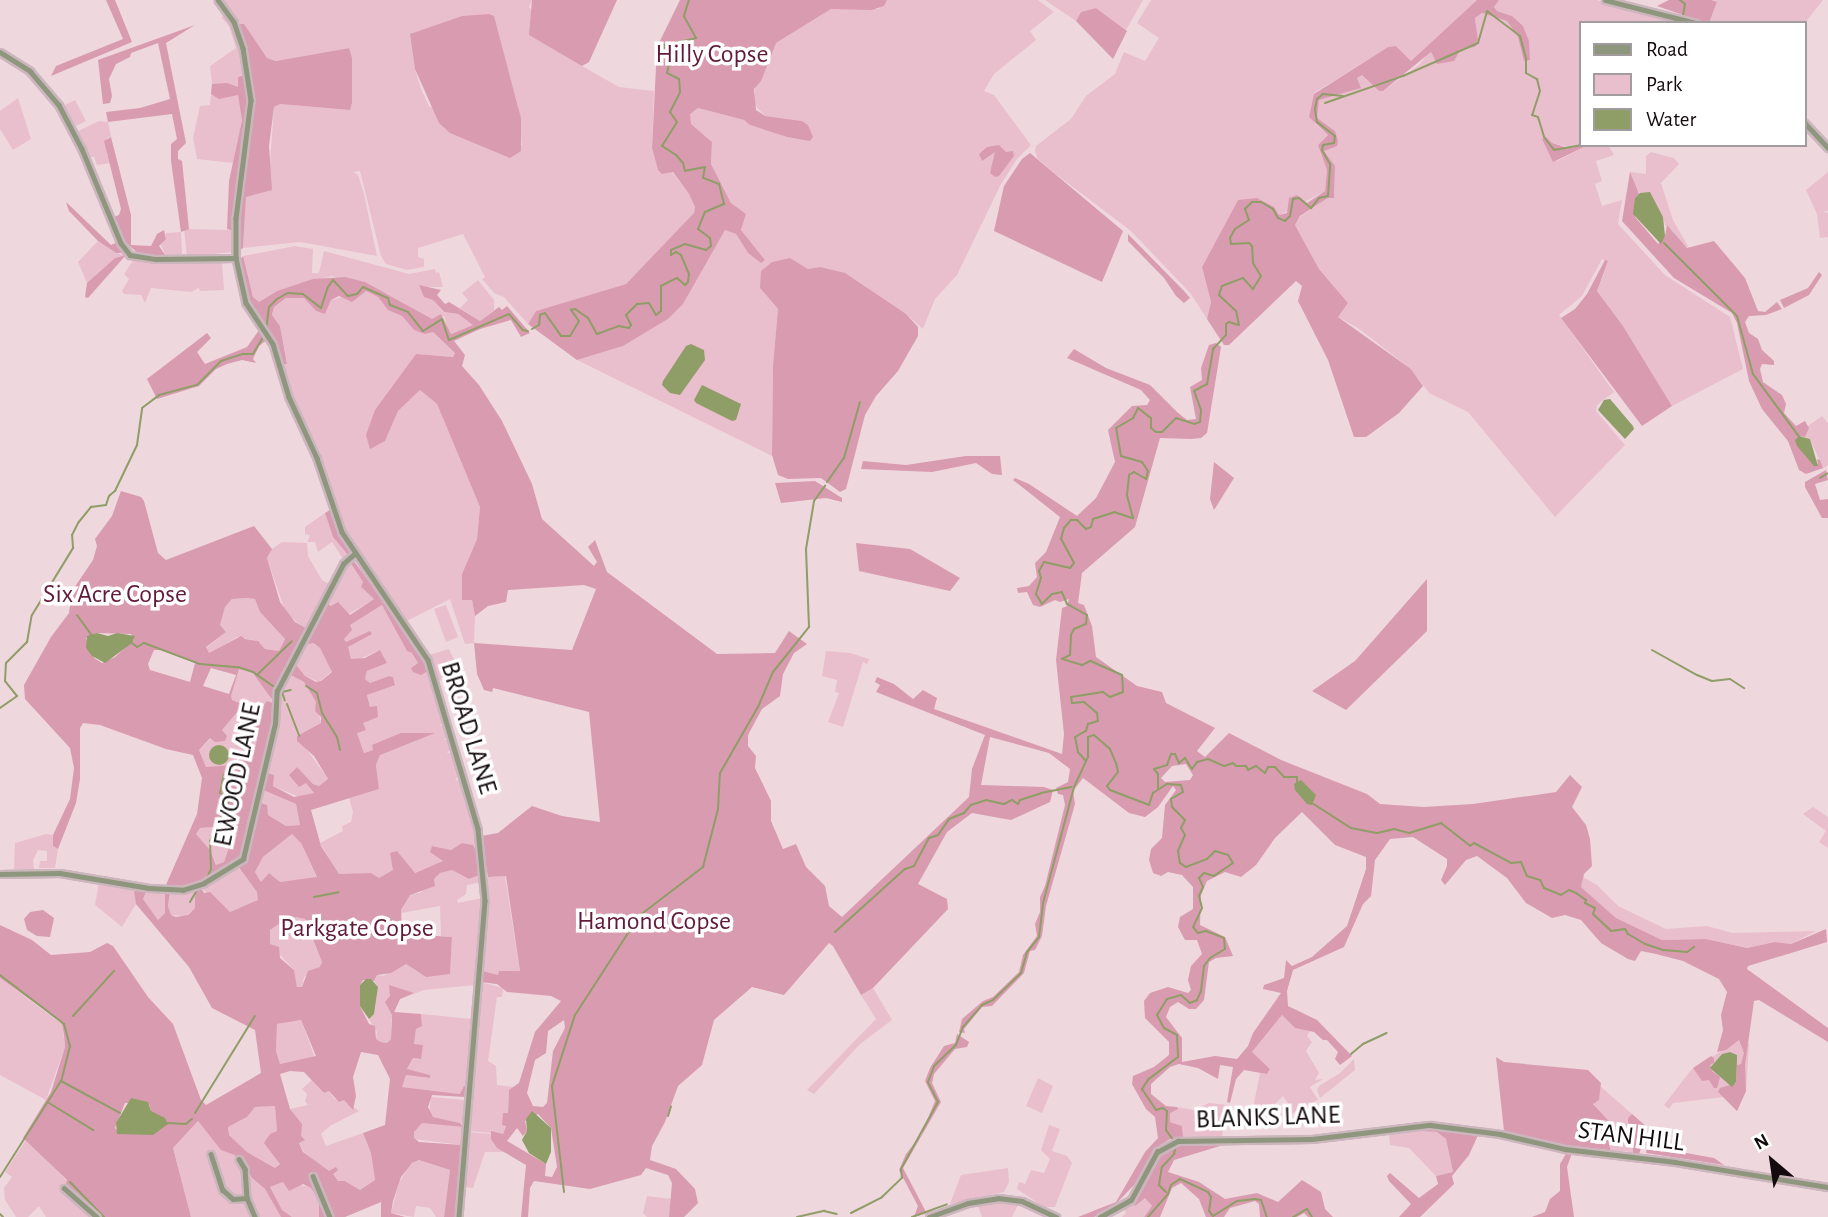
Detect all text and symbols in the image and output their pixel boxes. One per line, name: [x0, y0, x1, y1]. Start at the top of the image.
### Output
legend: [1580, 21, 1807, 147]
park label: Hilly Copse: [656, 39, 768, 71]
text: Road: [1646, 39, 1688, 60]
text: Park: [1646, 74, 1682, 95]
text: Water: [1646, 109, 1696, 130]
park label: Six Acre Copse: [43, 579, 187, 611]
street label: BROAD LANE: [433, 658, 503, 798]
street label: EWOOD LANE: [208, 701, 268, 849]
park label: Hamond Copse: [577, 906, 731, 938]
park label: Parkgate Copse: [280, 913, 434, 945]
street label: BLANKS LANE: [1195, 1100, 1341, 1136]
street label: STAN HILL: [1576, 1115, 1686, 1159]
north arrow: [1737, 1126, 1807, 1196]
text: N: [1751, 1131, 1772, 1154]

